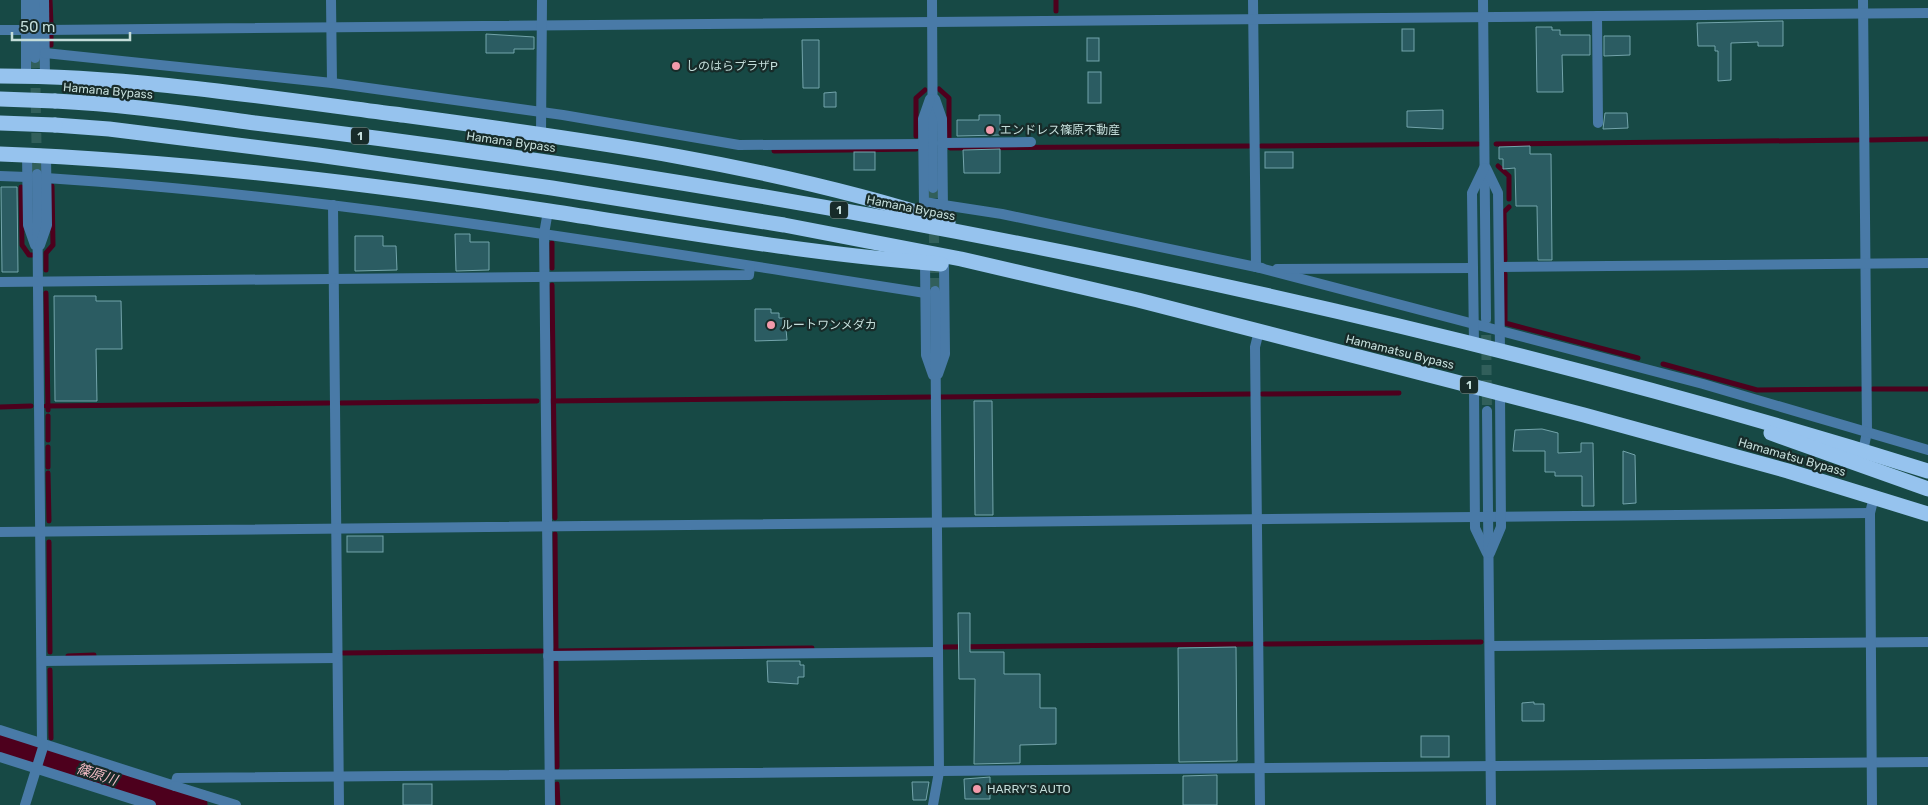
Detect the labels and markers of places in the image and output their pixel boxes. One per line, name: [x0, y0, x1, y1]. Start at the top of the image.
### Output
place label: しのはらプラザP: [686, 59, 778, 73]
marker: しのはらプラザP: [670, 60, 682, 72]
place label: エンドレス篠原不動産: [1000, 123, 1120, 137]
marker: エンドレス篠原不動産: [984, 124, 996, 136]
place label: ルートワンメダカ: [781, 318, 877, 332]
marker: ルートワンメダカ: [765, 319, 777, 331]
place label: HARRY'S AUTO: [987, 782, 1071, 796]
marker: HARRY'S AUTO: [971, 783, 983, 795]

